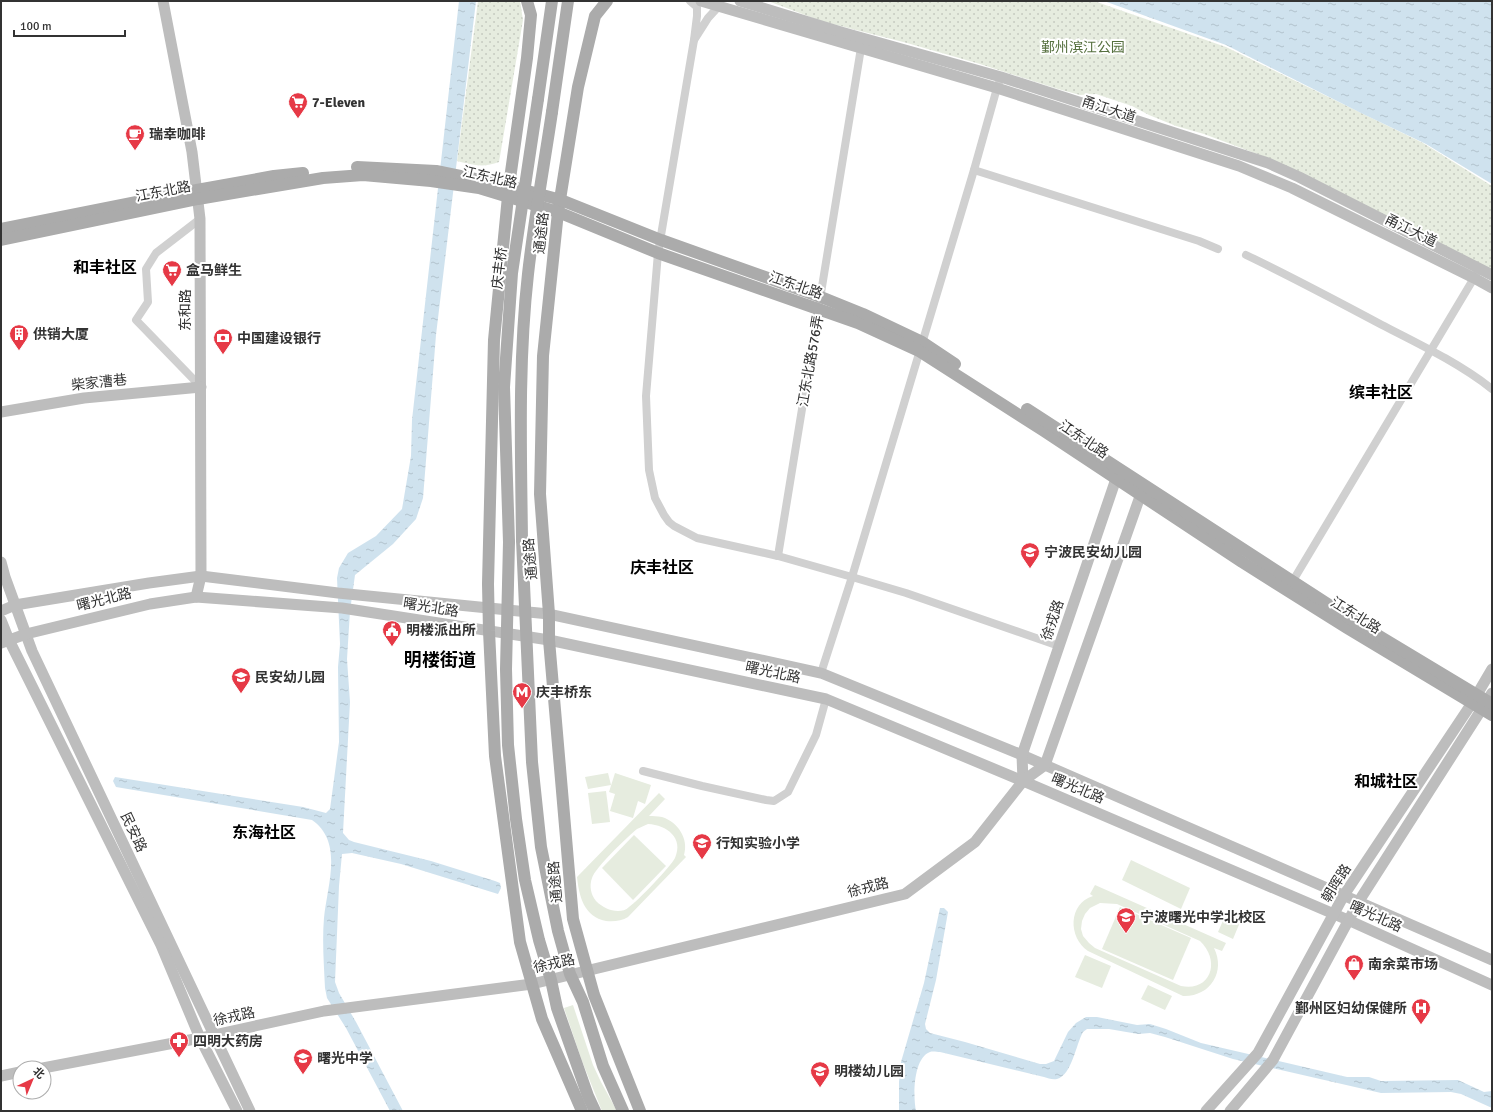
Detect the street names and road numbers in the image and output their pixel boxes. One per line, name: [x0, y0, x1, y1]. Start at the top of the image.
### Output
street label: 甬江大道: [1080, 93, 1138, 126]
street label: 江东北路: [461, 163, 519, 192]
street label: 江东北路: [134, 178, 192, 205]
street label: 通途路: [531, 211, 552, 255]
street label: 甬江大道: [1382, 211, 1440, 250]
street label: 庆丰桥: [489, 246, 510, 290]
street label: 江东北路: [767, 268, 825, 303]
street label: 东和路: [177, 289, 194, 331]
street label: 江东北路576弄: [794, 314, 827, 408]
street label: 柴家漕巷: [70, 371, 128, 394]
street label: 江东北路: [1056, 417, 1112, 462]
street label: 通途路: [520, 537, 541, 581]
street label: 曙光北路: [75, 584, 133, 615]
street label: 江东北路: [1327, 593, 1384, 637]
street label: 曙光北路: [402, 595, 460, 620]
street label: 徐戎路: [1038, 598, 1067, 643]
street label: 曙光北路: [744, 658, 802, 687]
street label: 曙光北路: [1049, 770, 1107, 807]
street label: 民安路: [117, 810, 150, 855]
street label: 通途路: [545, 860, 566, 904]
street label: 朝晖路: [1318, 861, 1355, 906]
street label: 徐戎路: [846, 874, 891, 901]
street label: 曙光北路: [1347, 897, 1405, 936]
street label: 徐戎路: [532, 951, 576, 976]
street label: 徐戎路: [212, 1004, 256, 1029]

